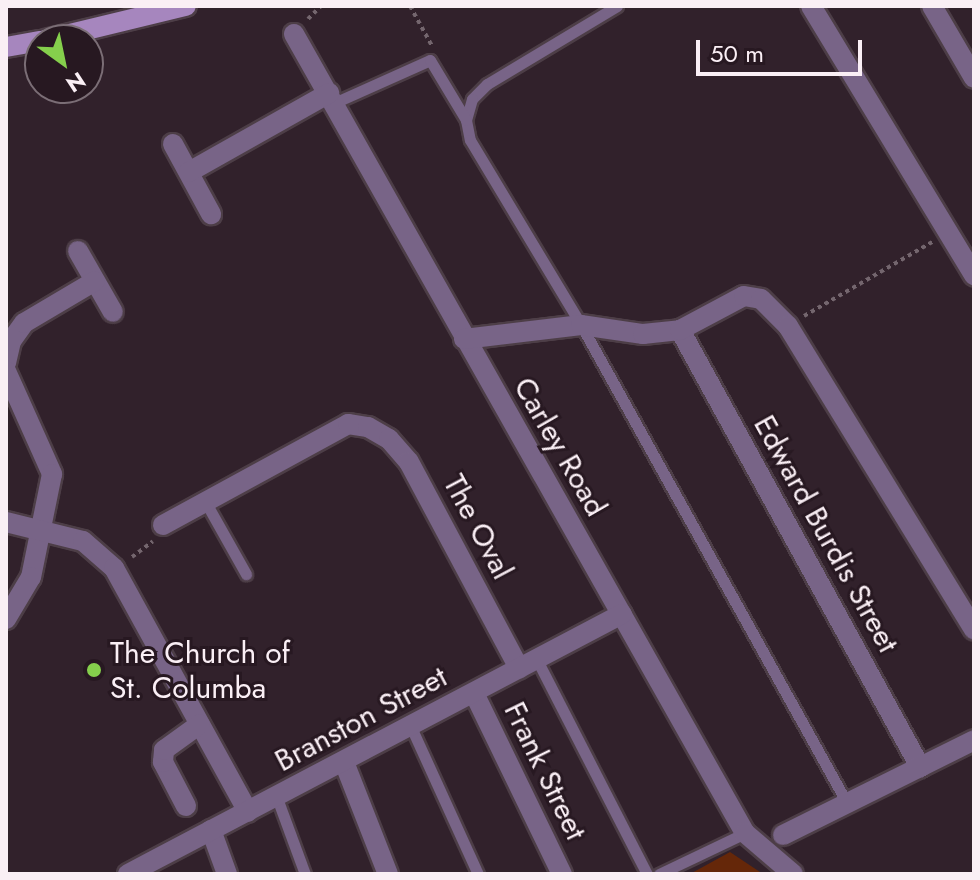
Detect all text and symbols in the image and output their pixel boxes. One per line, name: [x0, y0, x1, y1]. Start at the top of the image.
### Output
north arrow: [24, 24, 104, 104]
scale bar: [700, 24, 866, 74]
text: 50 m: [710, 36, 764, 71]
text: N: [60, 64, 92, 101]
street label: Carley Road: [506, 371, 614, 523]
street label: Edward Burdis Street: [746, 409, 906, 659]
street label: The Oval: [436, 469, 520, 585]
place label: The Church of St. Columba: [110, 635, 290, 706]
street label: Branston Street: [269, 659, 453, 779]
marker: The Church of St. Columba: [85, 661, 103, 679]
street label: Frank Street: [496, 696, 594, 846]

